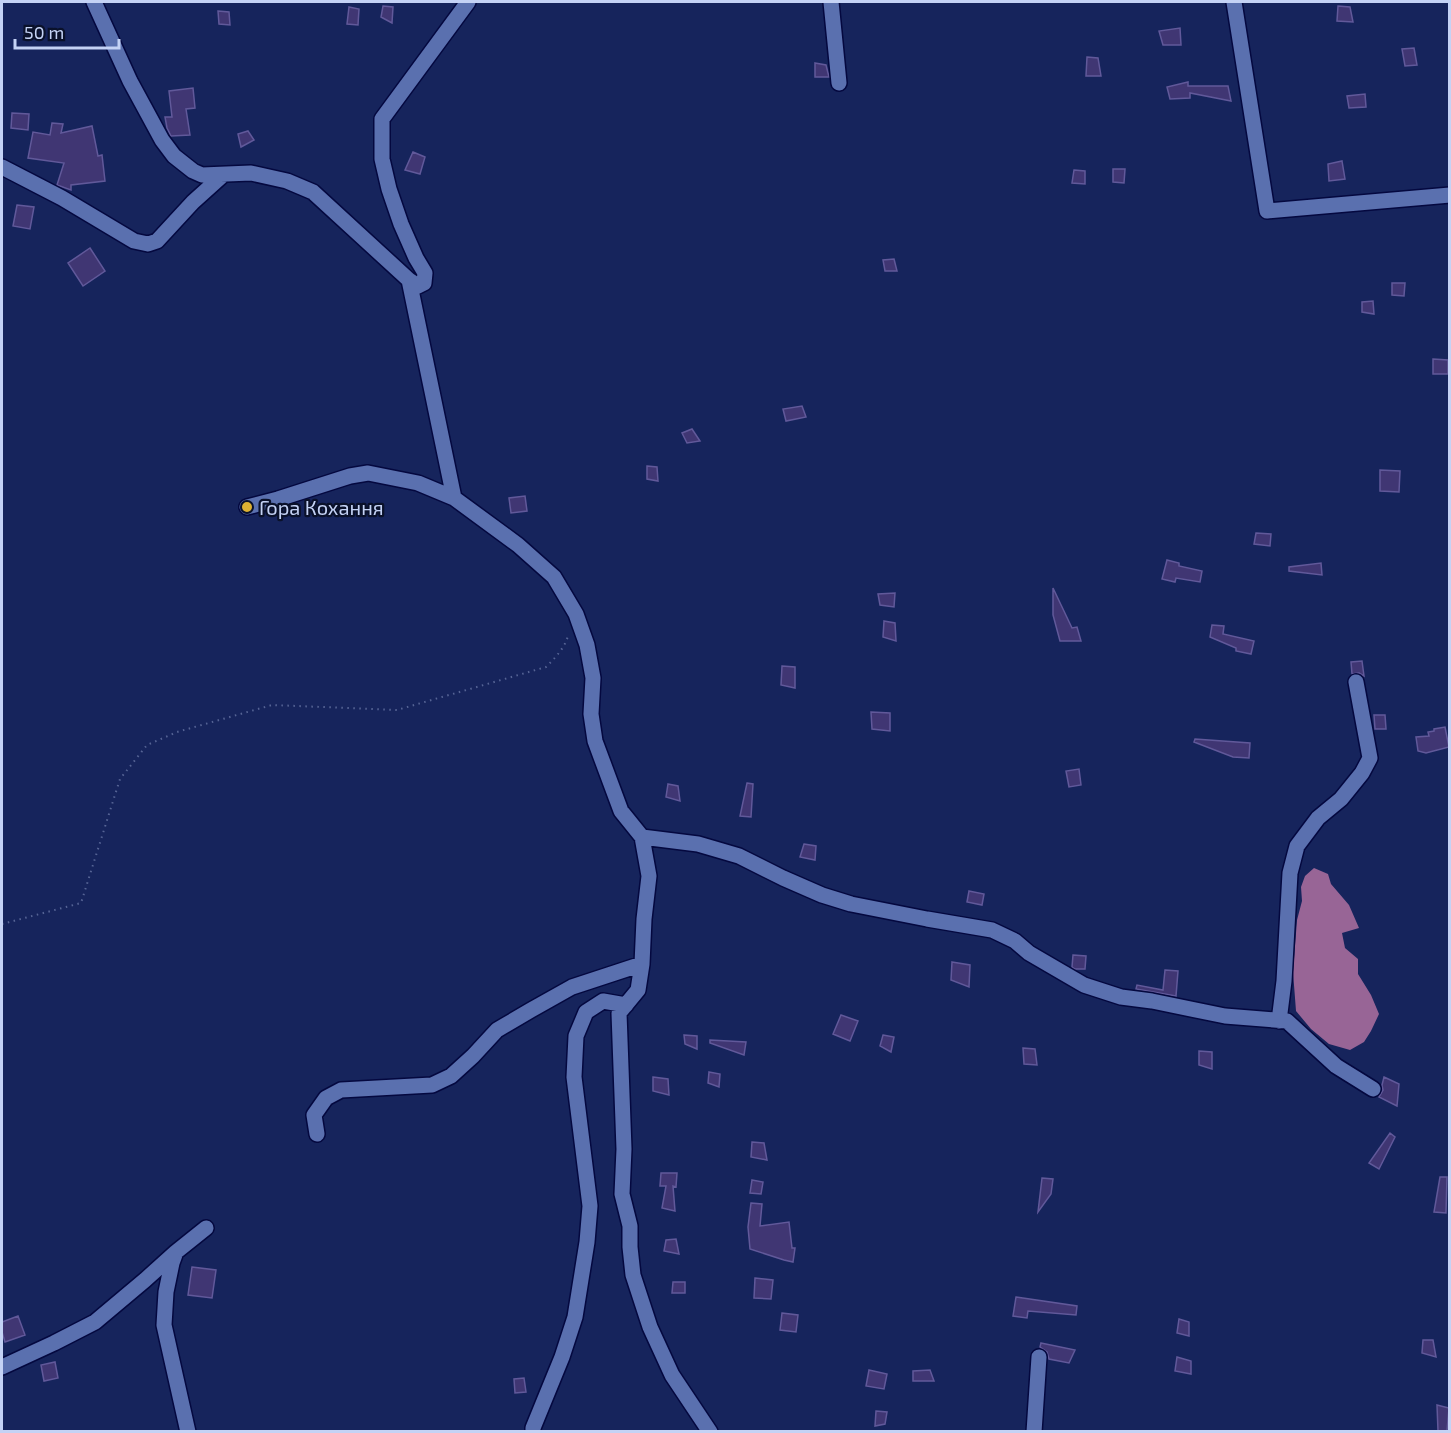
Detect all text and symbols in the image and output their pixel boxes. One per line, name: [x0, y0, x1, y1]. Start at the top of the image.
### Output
scale bar: [15, 12, 118, 50]
text: 50 m: [24, 21, 64, 43]
place label: Гора Кохання: [259, 495, 384, 519]
marker: Гора Кохання: [240, 500, 254, 514]

